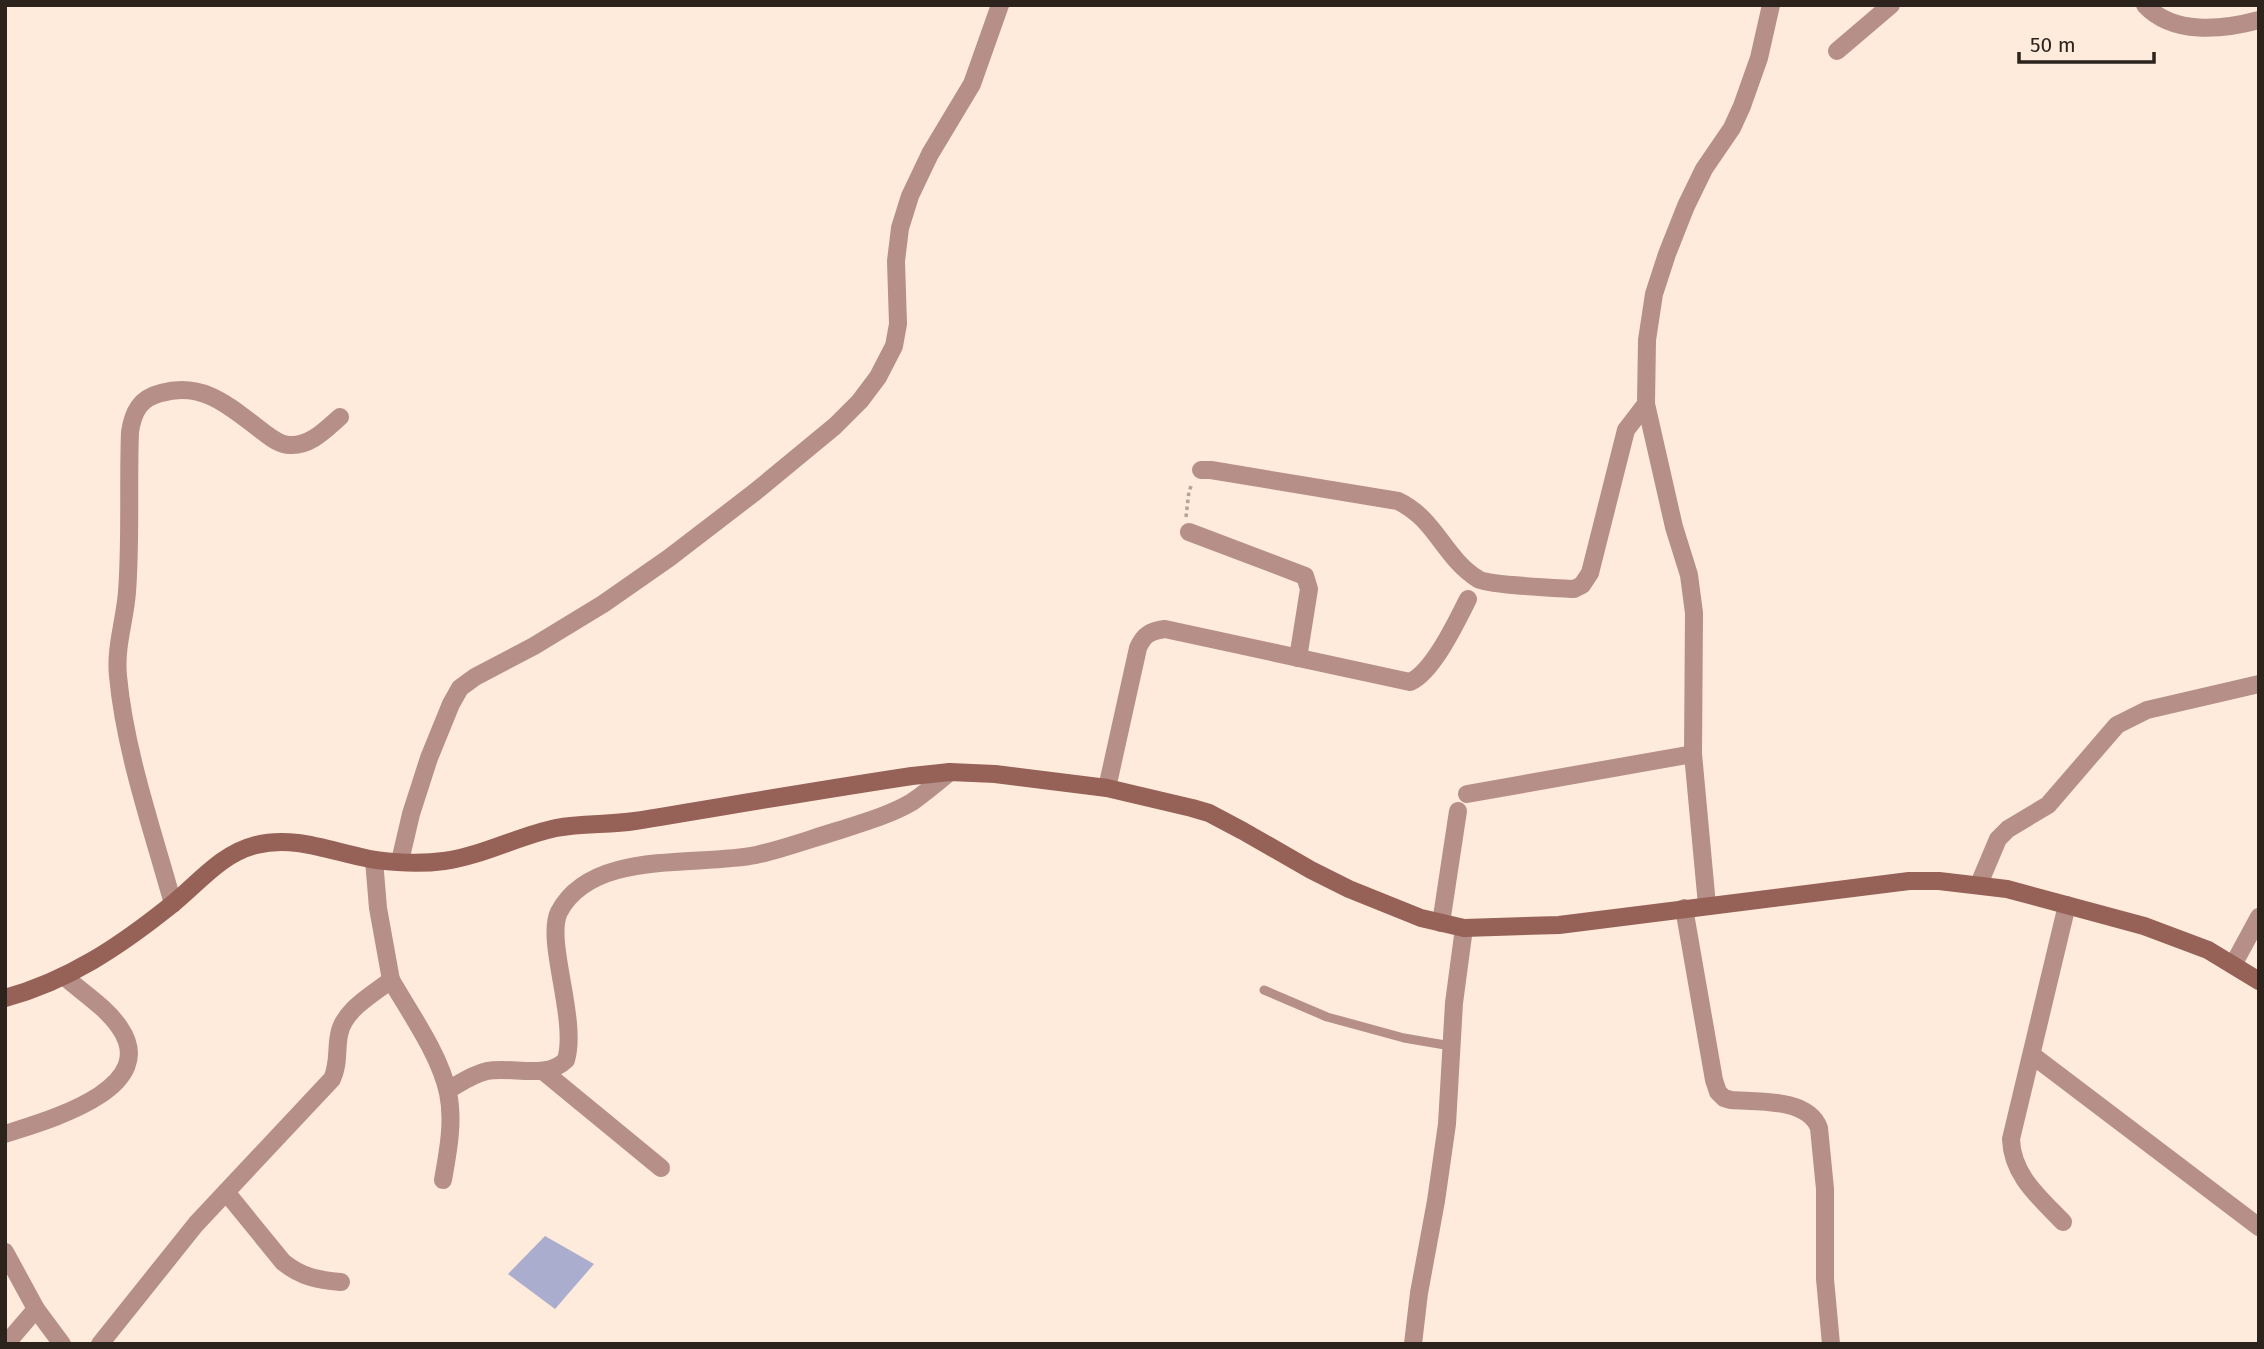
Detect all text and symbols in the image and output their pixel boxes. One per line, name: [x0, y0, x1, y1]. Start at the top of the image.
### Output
scale bar: [2019, 21, 2154, 65]
text: 50 m: [2030, 32, 2076, 58]

